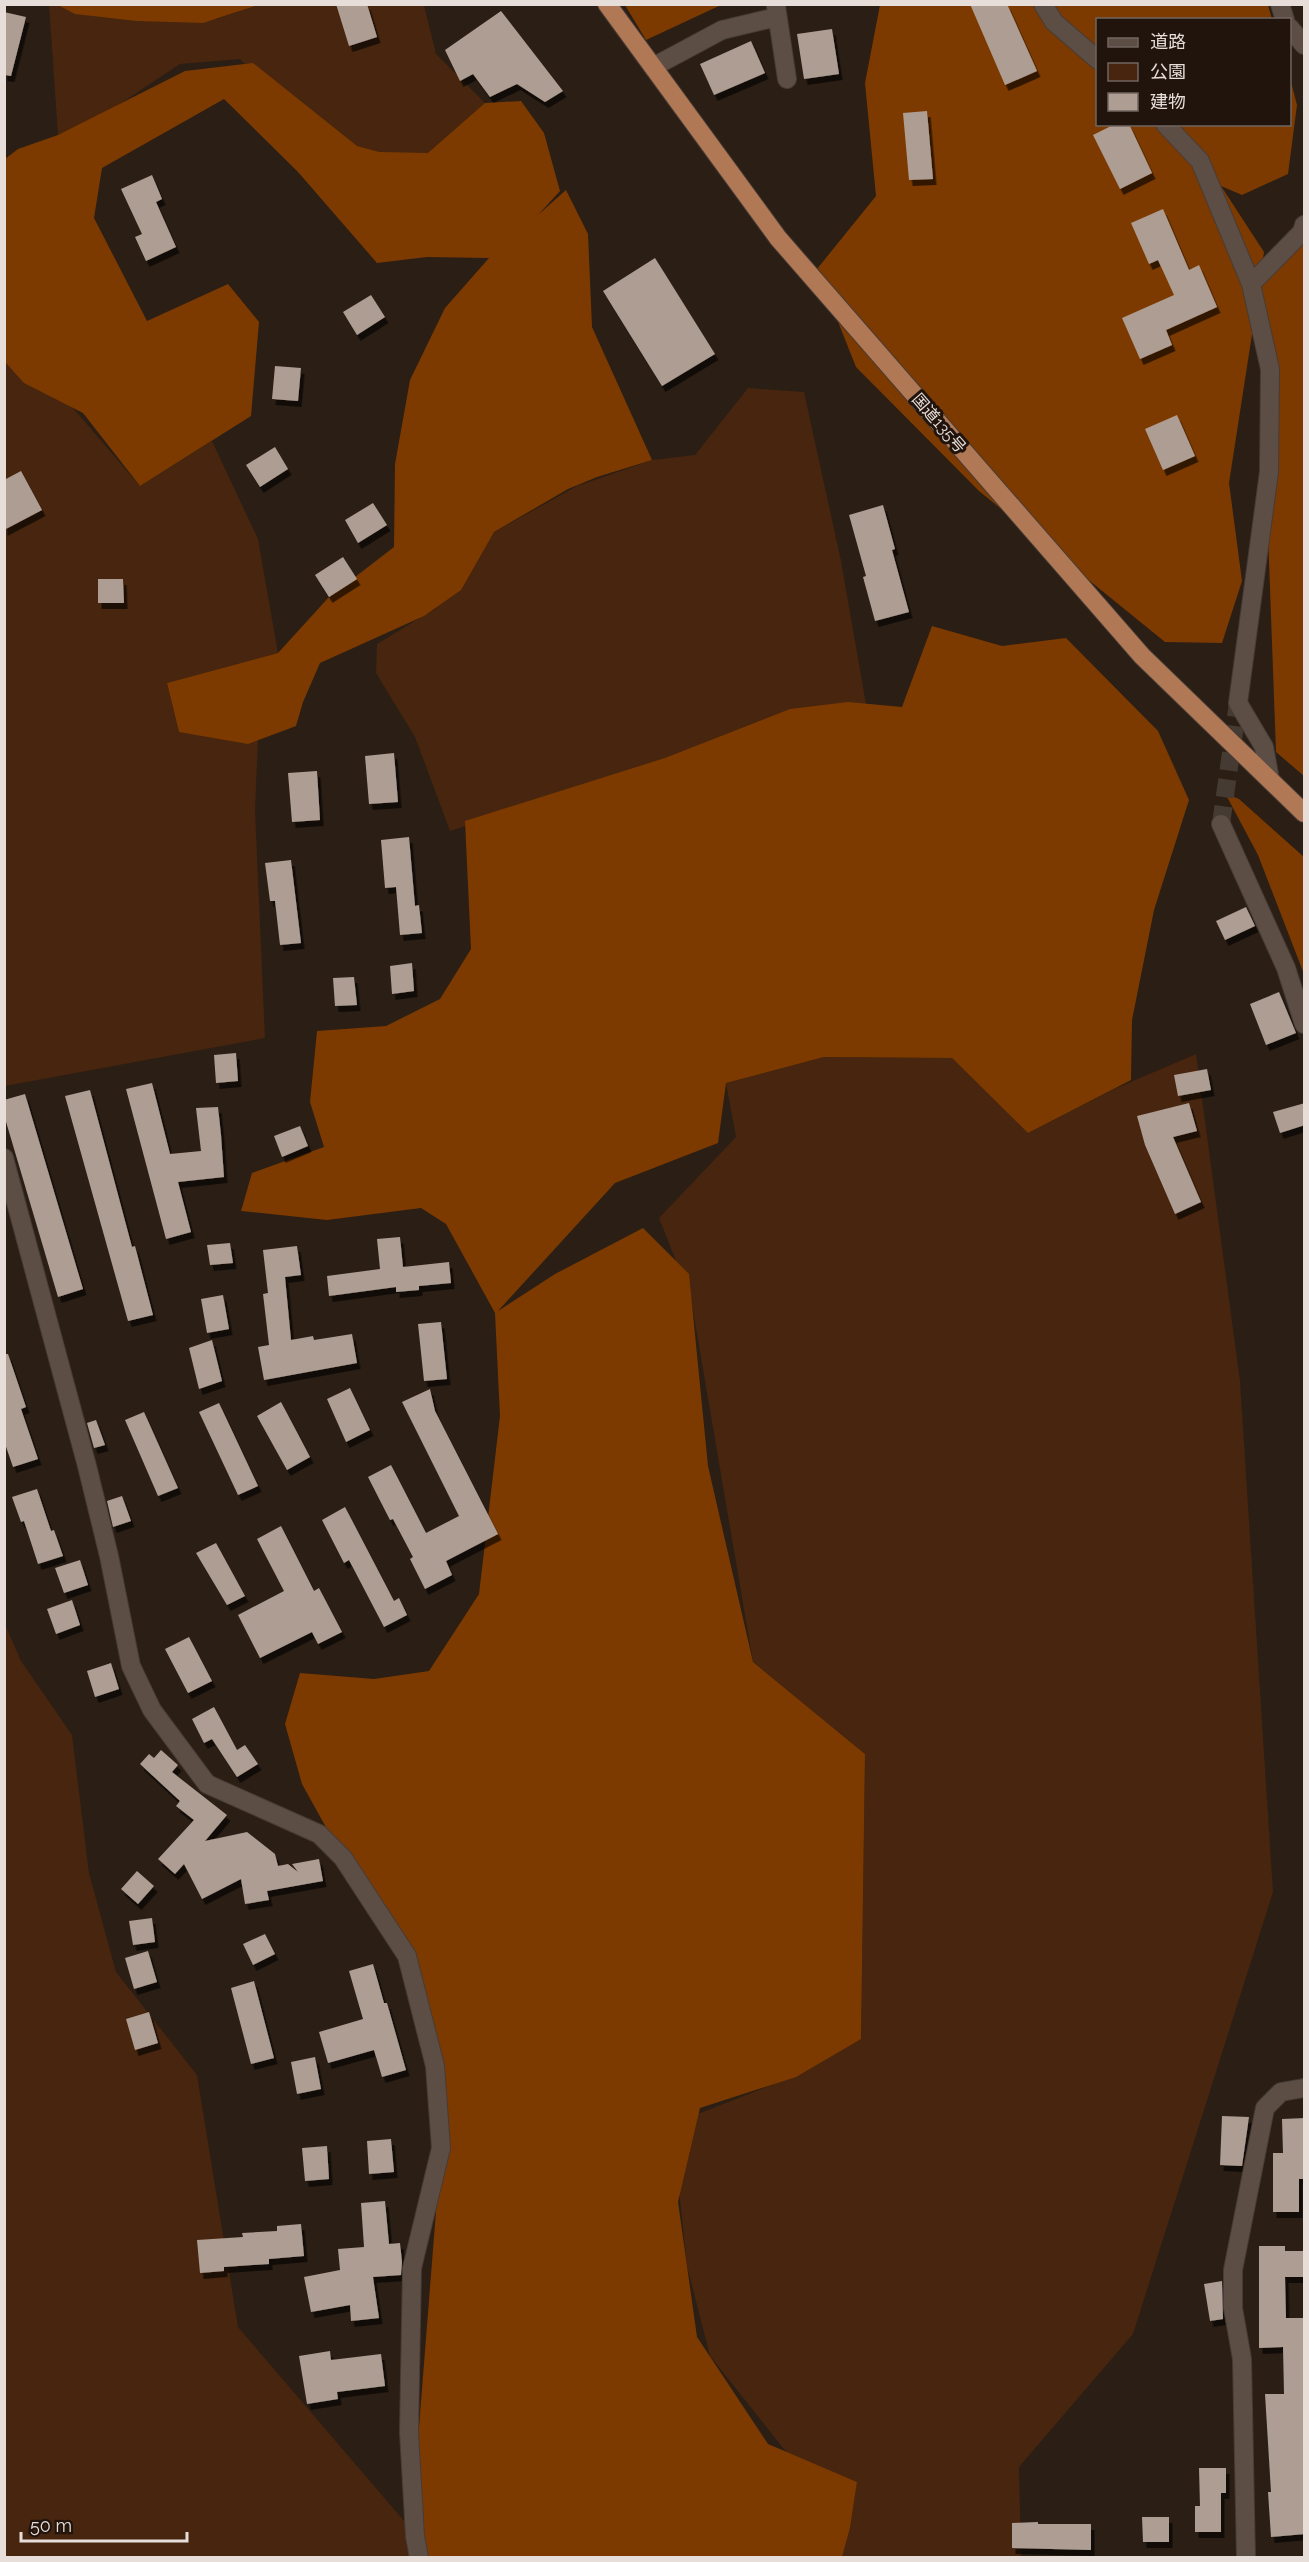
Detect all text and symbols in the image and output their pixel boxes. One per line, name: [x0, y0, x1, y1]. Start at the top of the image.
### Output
legend: [1096, 18, 1291, 126]
text: 道路: [1150, 31, 1186, 52]
text: 公園: [1150, 61, 1186, 82]
text: 建物: [1150, 91, 1186, 112]
street label: 国道135号: [908, 390, 970, 456]
scale bar: [21, 2505, 188, 2543]
text: 50 m: [30, 2515, 72, 2536]

